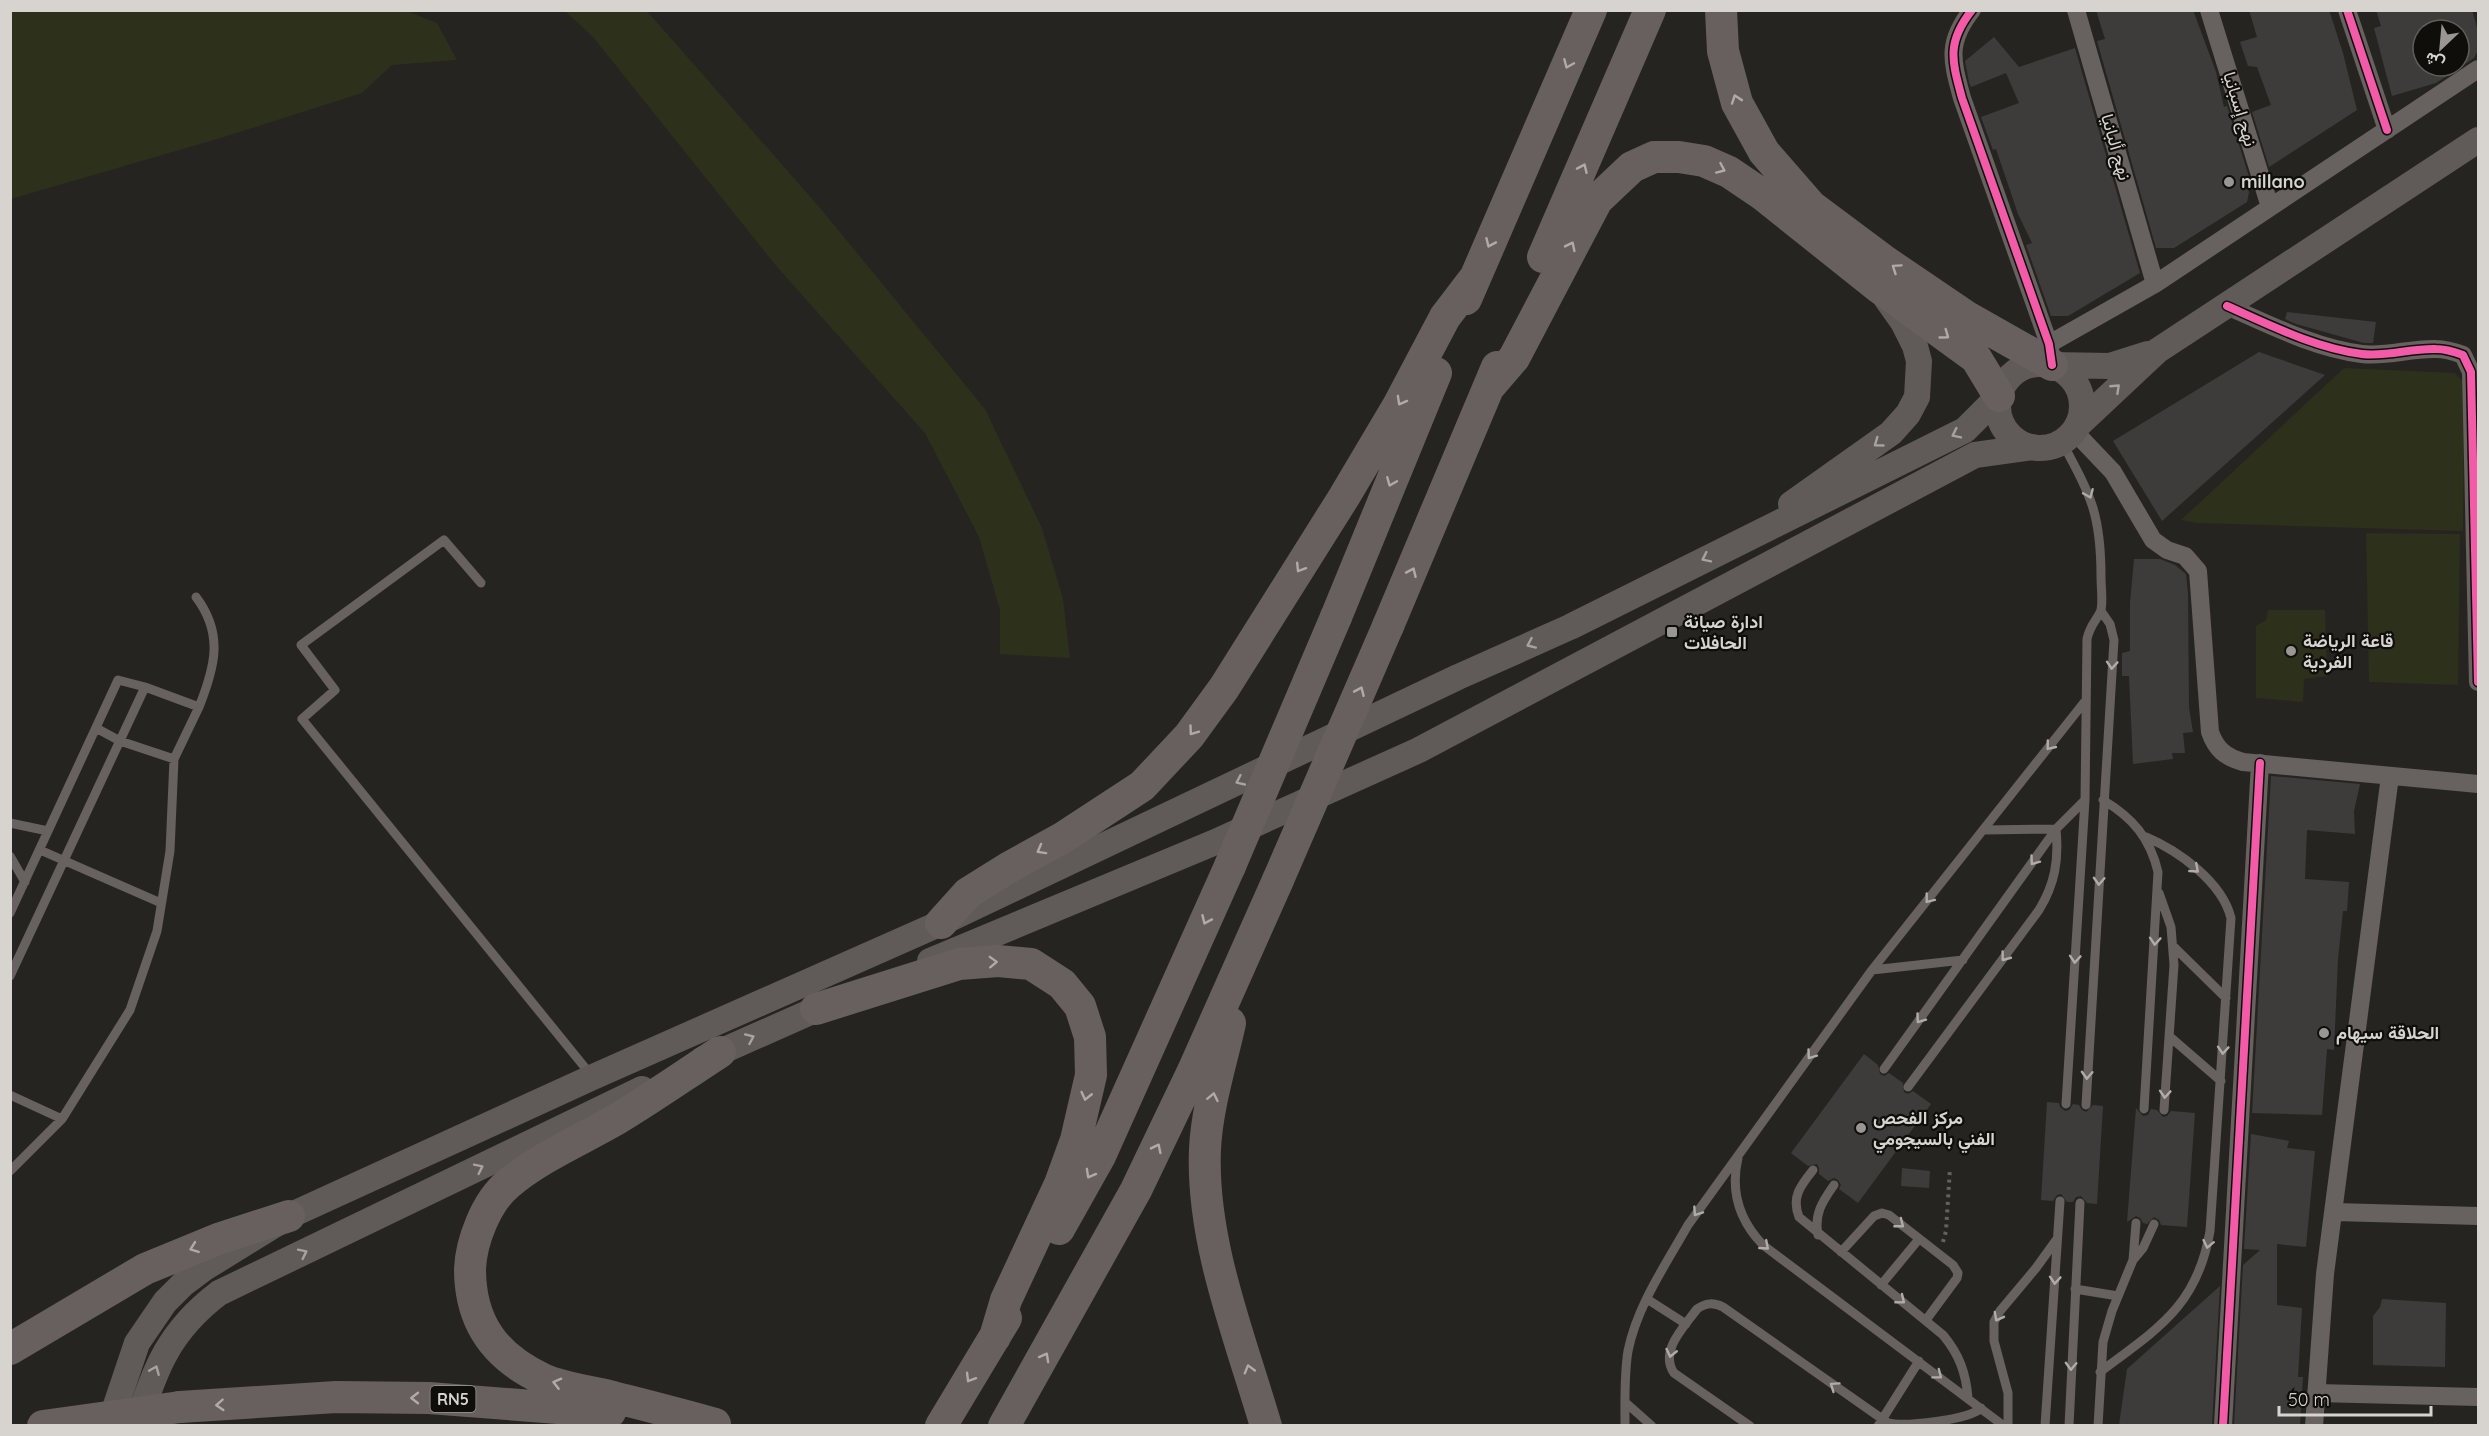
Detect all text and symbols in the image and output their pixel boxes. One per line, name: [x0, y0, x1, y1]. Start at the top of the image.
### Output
north arrow: [2411, 18, 2471, 78]
text: ش: [2421, 48, 2447, 75]
one-way arrow: [1563, 58, 1575, 69]
street label: نهج إسبانيا: [2217, 69, 2263, 149]
one-way arrow: [1731, 94, 1744, 104]
street label: نهج ألبانيا: [2095, 111, 2137, 183]
one-way arrow: [1715, 162, 1726, 174]
one-way arrow: [1576, 163, 1588, 174]
place label: millano: [2241, 170, 2305, 193]
marker: millano: [2222, 175, 2236, 189]
one-way arrow: [1485, 237, 1497, 248]
one-way arrow: [1564, 242, 1576, 253]
one-way arrow: [1891, 264, 1902, 275]
one-way arrow: [1938, 328, 1949, 339]
one-way arrow: [2109, 384, 2120, 395]
one-way arrow: [1397, 395, 1408, 405]
one-way arrow: [1951, 427, 1962, 439]
one-way arrow: [1873, 436, 1884, 447]
one-way arrow: [1386, 475, 1398, 486]
one-way arrow: [2082, 487, 2094, 498]
one-way arrow: [1701, 551, 1712, 563]
one-way arrow: [1295, 562, 1307, 572]
one-way arrow: [1405, 568, 1417, 579]
place label: ادارة صيانة الحافلات: [1684, 610, 1763, 654]
marker: ادارة صيانة الحافلات: [1665, 625, 1679, 639]
place label: قاعة الرياضة الفردية: [2303, 629, 2393, 673]
one-way arrow: [1526, 637, 1537, 649]
marker: قاعة الرياضة الفردية: [2284, 644, 2298, 658]
one-way arrow: [2106, 661, 2119, 670]
one-way arrow: [1353, 687, 1365, 698]
one-way arrow: [1189, 724, 1200, 735]
one-way arrow: [2046, 739, 2057, 750]
one-way arrow: [1236, 773, 1247, 785]
one-way arrow: [1037, 843, 1047, 854]
one-way arrow: [2030, 854, 2041, 865]
one-way arrow: [2188, 862, 2198, 873]
one-way arrow: [2092, 876, 2105, 885]
one-way arrow: [1925, 892, 1936, 903]
one-way arrow: [1202, 914, 1214, 925]
one-way arrow: [2149, 937, 2162, 946]
one-way arrow: [2001, 950, 2012, 961]
one-way arrow: [2069, 955, 2082, 964]
one-way arrow: [989, 956, 998, 968]
one-way arrow: [1916, 1013, 1927, 1024]
place label: الحلاقة سيهام: [2336, 1021, 2439, 1045]
marker: الحلاقة سيهام: [2317, 1026, 2331, 1040]
one-way arrow: [743, 1034, 754, 1046]
one-way arrow: [2217, 1045, 2230, 1054]
one-way arrow: [1808, 1048, 1819, 1059]
one-way arrow: [2081, 1071, 2094, 1080]
one-way arrow: [2159, 1089, 2172, 1098]
one-way arrow: [1080, 1090, 1093, 1100]
one-way arrow: [1206, 1092, 1219, 1102]
place label: مركز الفحص الفني بالسيجومي: [1873, 1106, 1995, 1154]
marker: مركز الفحص الفني بالسيجومي: [1854, 1121, 1868, 1135]
one-way arrow: [1149, 1144, 1161, 1155]
one-way arrow: [472, 1163, 483, 1175]
one-way arrow: [1086, 1167, 1098, 1178]
one-way arrow: [1693, 1206, 1704, 1217]
one-way arrow: [1893, 1216, 1904, 1227]
one-way arrow: [1758, 1238, 1769, 1249]
one-way arrow: [2202, 1239, 2215, 1249]
one-way arrow: [189, 1241, 200, 1253]
one-way arrow: [297, 1248, 308, 1260]
one-way arrow: [2049, 1276, 2062, 1285]
one-way arrow: [1894, 1293, 1905, 1304]
one-way arrow: [1994, 1311, 2005, 1321]
one-way arrow: [1666, 1347, 1679, 1357]
one-way arrow: [1038, 1353, 1049, 1363]
one-way arrow: [2065, 1361, 2077, 1370]
one-way arrow: [1244, 1364, 1256, 1375]
one-way arrow: [148, 1366, 160, 1377]
one-way arrow: [1931, 1368, 1942, 1379]
one-way arrow: [966, 1372, 978, 1382]
one-way arrow: [552, 1377, 562, 1390]
scale bar: [2279, 1379, 2430, 1417]
one-way arrow: [1830, 1382, 1841, 1393]
road number: RN5: [430, 1386, 476, 1412]
text: 50 m: [2288, 1388, 2330, 1411]
one-way arrow: [411, 1392, 420, 1404]
one-way arrow: [216, 1398, 225, 1411]

